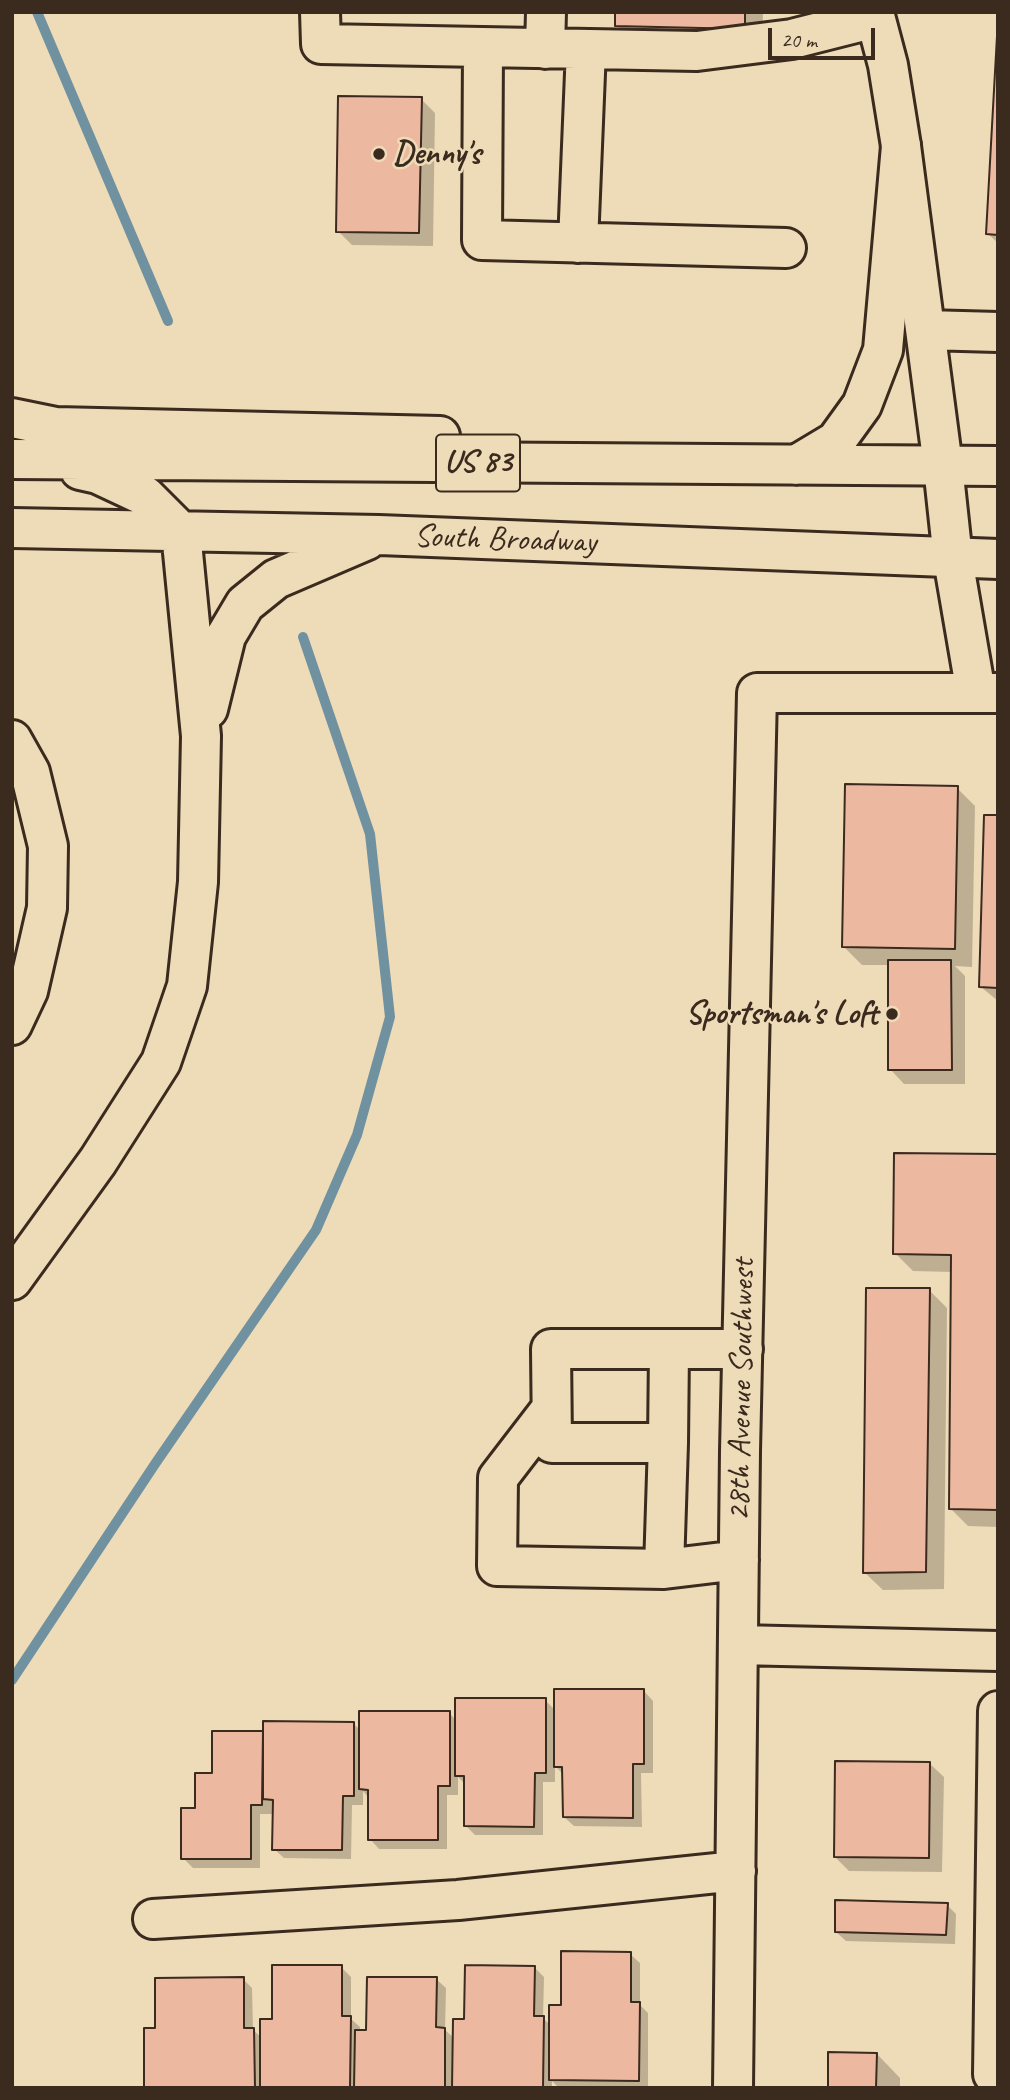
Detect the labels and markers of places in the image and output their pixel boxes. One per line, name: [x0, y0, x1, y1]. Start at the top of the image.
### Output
place label: Denny's: [393, 134, 481, 174]
marker: Denny's: [371, 146, 387, 162]
place label: Sportsman's Loft: [685, 994, 878, 1034]
marker: Sportsman's Loft: [884, 1006, 900, 1022]

